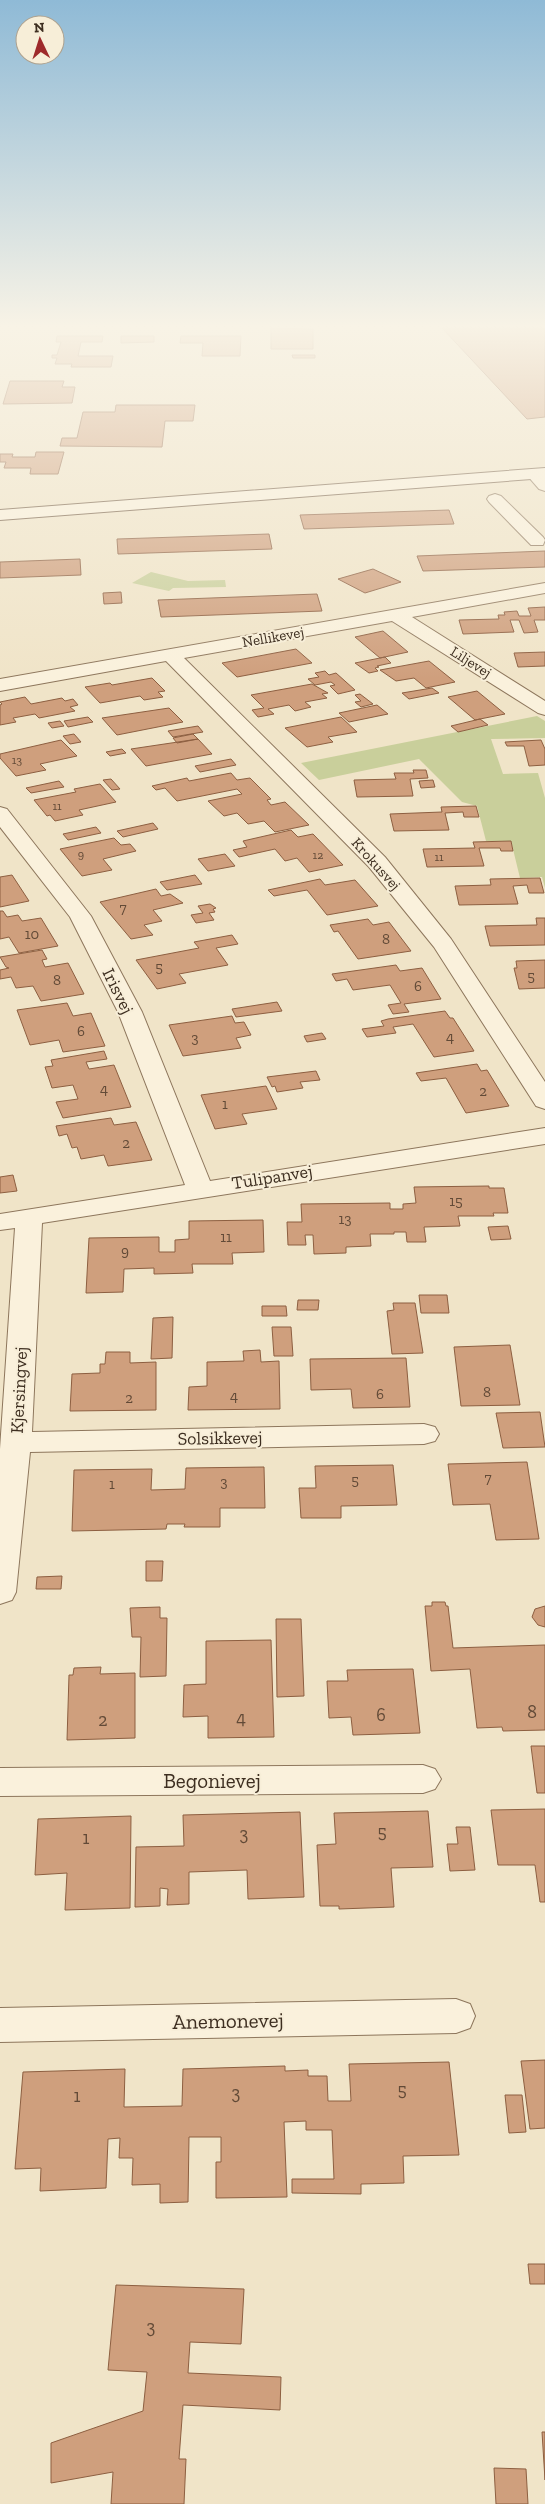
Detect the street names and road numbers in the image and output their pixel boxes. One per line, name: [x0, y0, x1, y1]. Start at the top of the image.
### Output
street label: Nellikevej: [241, 623, 305, 651]
street label: Liljevej: [447, 642, 495, 682]
street label: Krokusvej: [348, 834, 404, 894]
street label: Irisvej: [98, 965, 138, 1017]
street label: Tulipanvej: [230, 1160, 314, 1194]
street label: Kjersingvej: [6, 1346, 32, 1434]
street label: Solsikkevej: [177, 1426, 263, 1450]
street label: Begonievej: [163, 1768, 261, 1794]
street label: Anemonevej: [172, 2007, 284, 2035]

